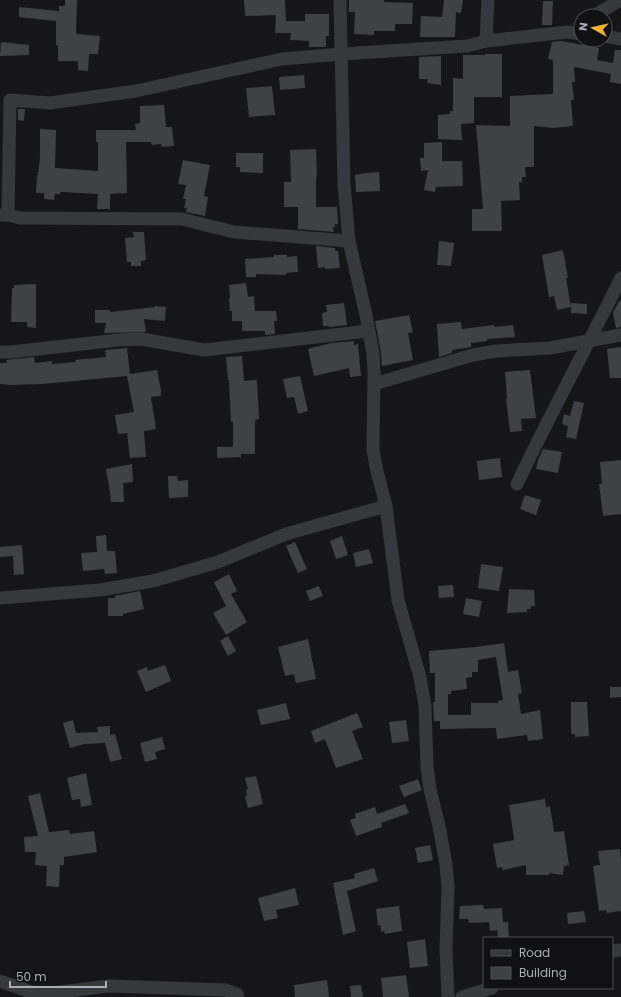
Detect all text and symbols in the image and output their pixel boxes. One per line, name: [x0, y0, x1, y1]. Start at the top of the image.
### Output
north arrow: [573, 8, 613, 48]
text: N: [575, 21, 592, 32]
legend: [483, 937, 613, 989]
text: Road: [519, 944, 550, 961]
scale bar: [10, 963, 106, 989]
text: Building: [519, 964, 567, 981]
text: 50 m: [16, 968, 47, 985]

